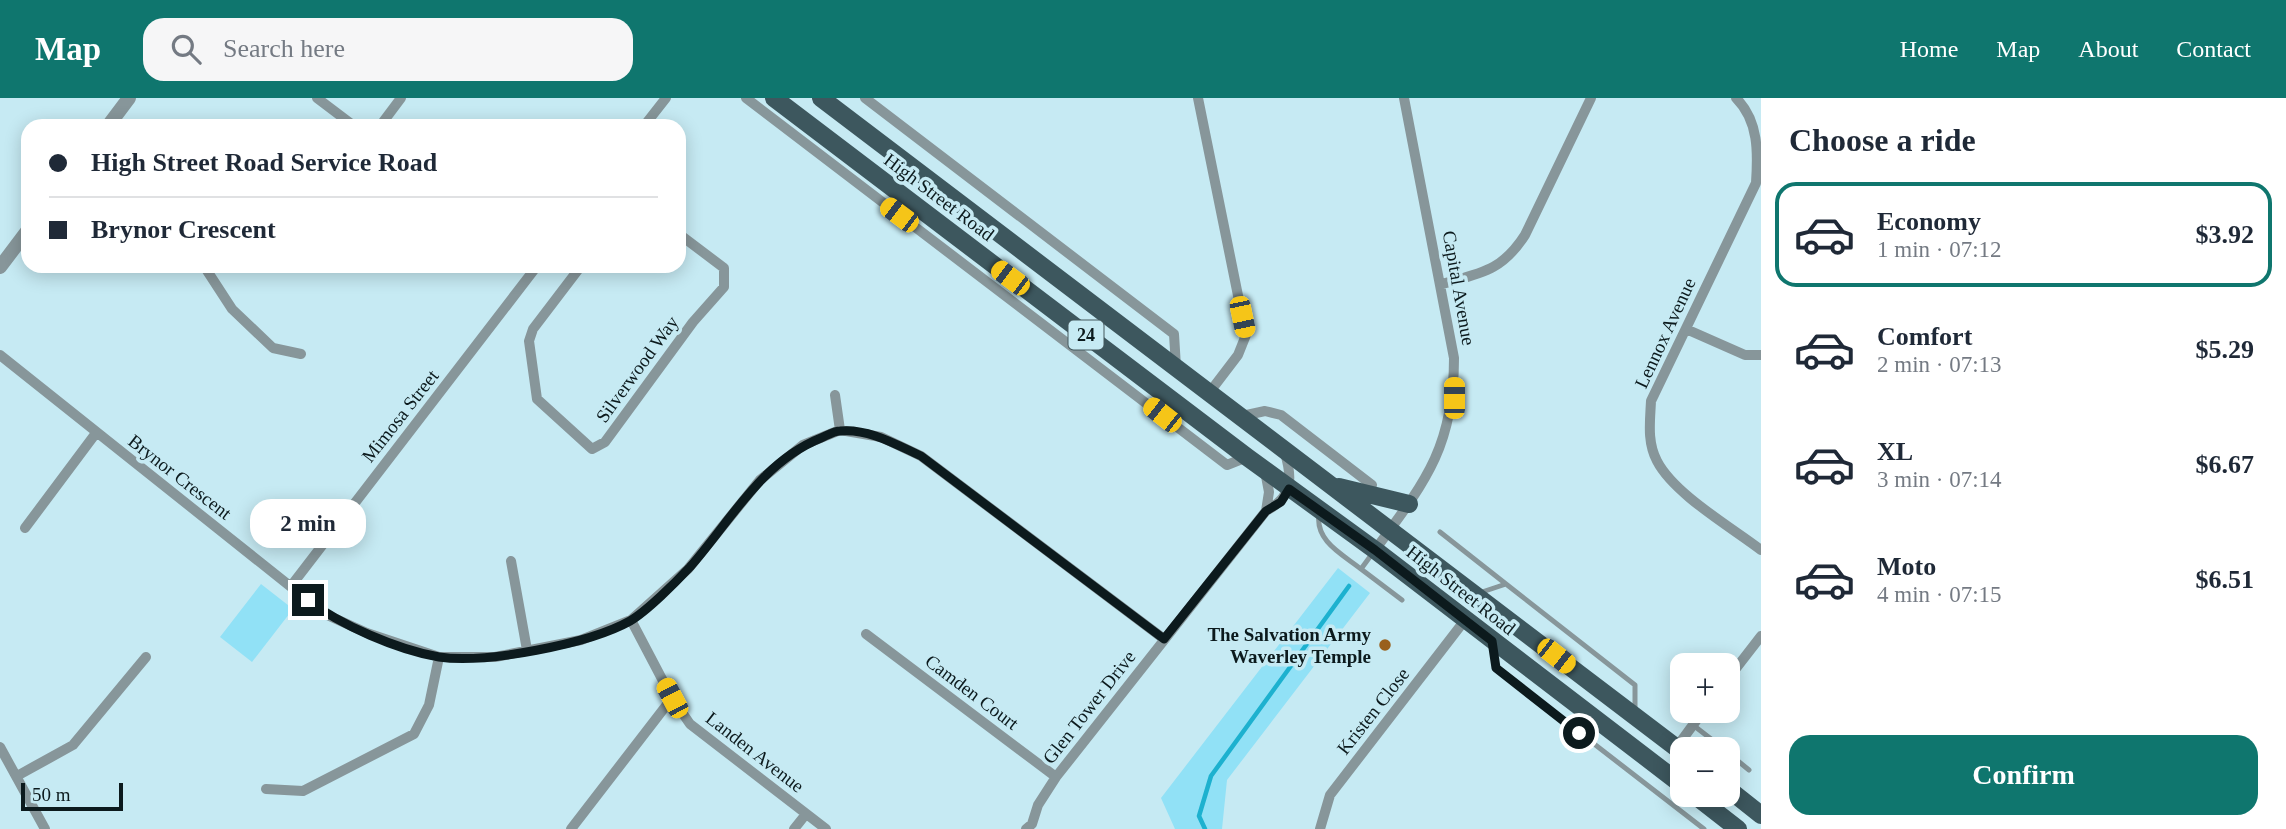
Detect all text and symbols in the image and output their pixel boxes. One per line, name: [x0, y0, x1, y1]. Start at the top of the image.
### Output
search box: [143, 18, 633, 81]
icon: search: [167, 30, 205, 68]
text: Map: [35, 31, 101, 67]
text: Search here: [223, 34, 345, 63]
text: Home: [1900, 36, 1958, 62]
text: Map: [1996, 36, 2040, 62]
text: About: [2078, 36, 2138, 62]
text: Contact: [2176, 36, 2251, 62]
text: Choose a ride: [1789, 122, 1976, 158]
text: High Street Road Service Road: [91, 148, 437, 177]
street label: High Street Road: [880, 149, 998, 245]
car: [876, 194, 923, 236]
icon: car: [1793, 203, 1856, 266]
text: Economy: [1877, 207, 1981, 236]
text: Brynor Crescent: [91, 215, 276, 244]
text: $3.92: [2196, 220, 2254, 249]
street label: Capital Avenue: [1439, 229, 1479, 347]
text: 1 min · 07:12: [1877, 237, 2002, 262]
car: [987, 257, 1034, 299]
street label: Lennox Avenue: [1630, 274, 1700, 392]
car: [1228, 294, 1257, 340]
street label: Silverwood Way: [591, 311, 683, 426]
icon: car: [1793, 318, 1856, 381]
road number: 24: [1068, 320, 1104, 349]
text: Comfort: [1877, 322, 1972, 351]
text: $5.29: [2196, 335, 2254, 364]
text: 2 min · 07:13: [1877, 352, 2002, 377]
street label: Mimosa Street: [357, 365, 443, 466]
car: [1444, 377, 1465, 419]
car: [1139, 394, 1186, 436]
street label: Brynor Crescent: [124, 430, 236, 524]
icon: car: [1793, 433, 1856, 496]
text: XL: [1877, 437, 1913, 466]
text: $6.67: [2196, 450, 2254, 479]
text: 3 min · 07:14: [1877, 467, 2002, 492]
callout: 2 min: [250, 498, 366, 547]
text: 2 min: [280, 511, 336, 536]
street label: High Street Road: [1403, 541, 1520, 639]
icon: car: [1793, 548, 1856, 611]
text: Moto: [1877, 552, 1936, 581]
text: $6.51: [2196, 565, 2254, 594]
text: 4 min · 07:15: [1877, 582, 2002, 607]
route end: [292, 584, 324, 616]
place label: The Salvation Army Waverley Temple: [1207, 624, 1371, 667]
car: [1533, 635, 1580, 677]
marker: The Salvation Army Waverley Temple: [1377, 637, 1393, 653]
street label: Glen Tower Drive: [1038, 646, 1140, 768]
street label: Camden Court: [921, 650, 1023, 734]
map controls: [1670, 653, 1740, 807]
button: +: [1670, 653, 1740, 723]
street label: Kristen Close: [1333, 664, 1413, 758]
car: [653, 675, 692, 721]
street label: Landen Avenue: [702, 707, 808, 797]
route start: [1563, 717, 1595, 749]
button: Confirm: [1789, 735, 2258, 815]
button: −: [1670, 737, 1740, 807]
scale bar: [21, 780, 122, 812]
text: 50 m: [32, 784, 71, 805]

